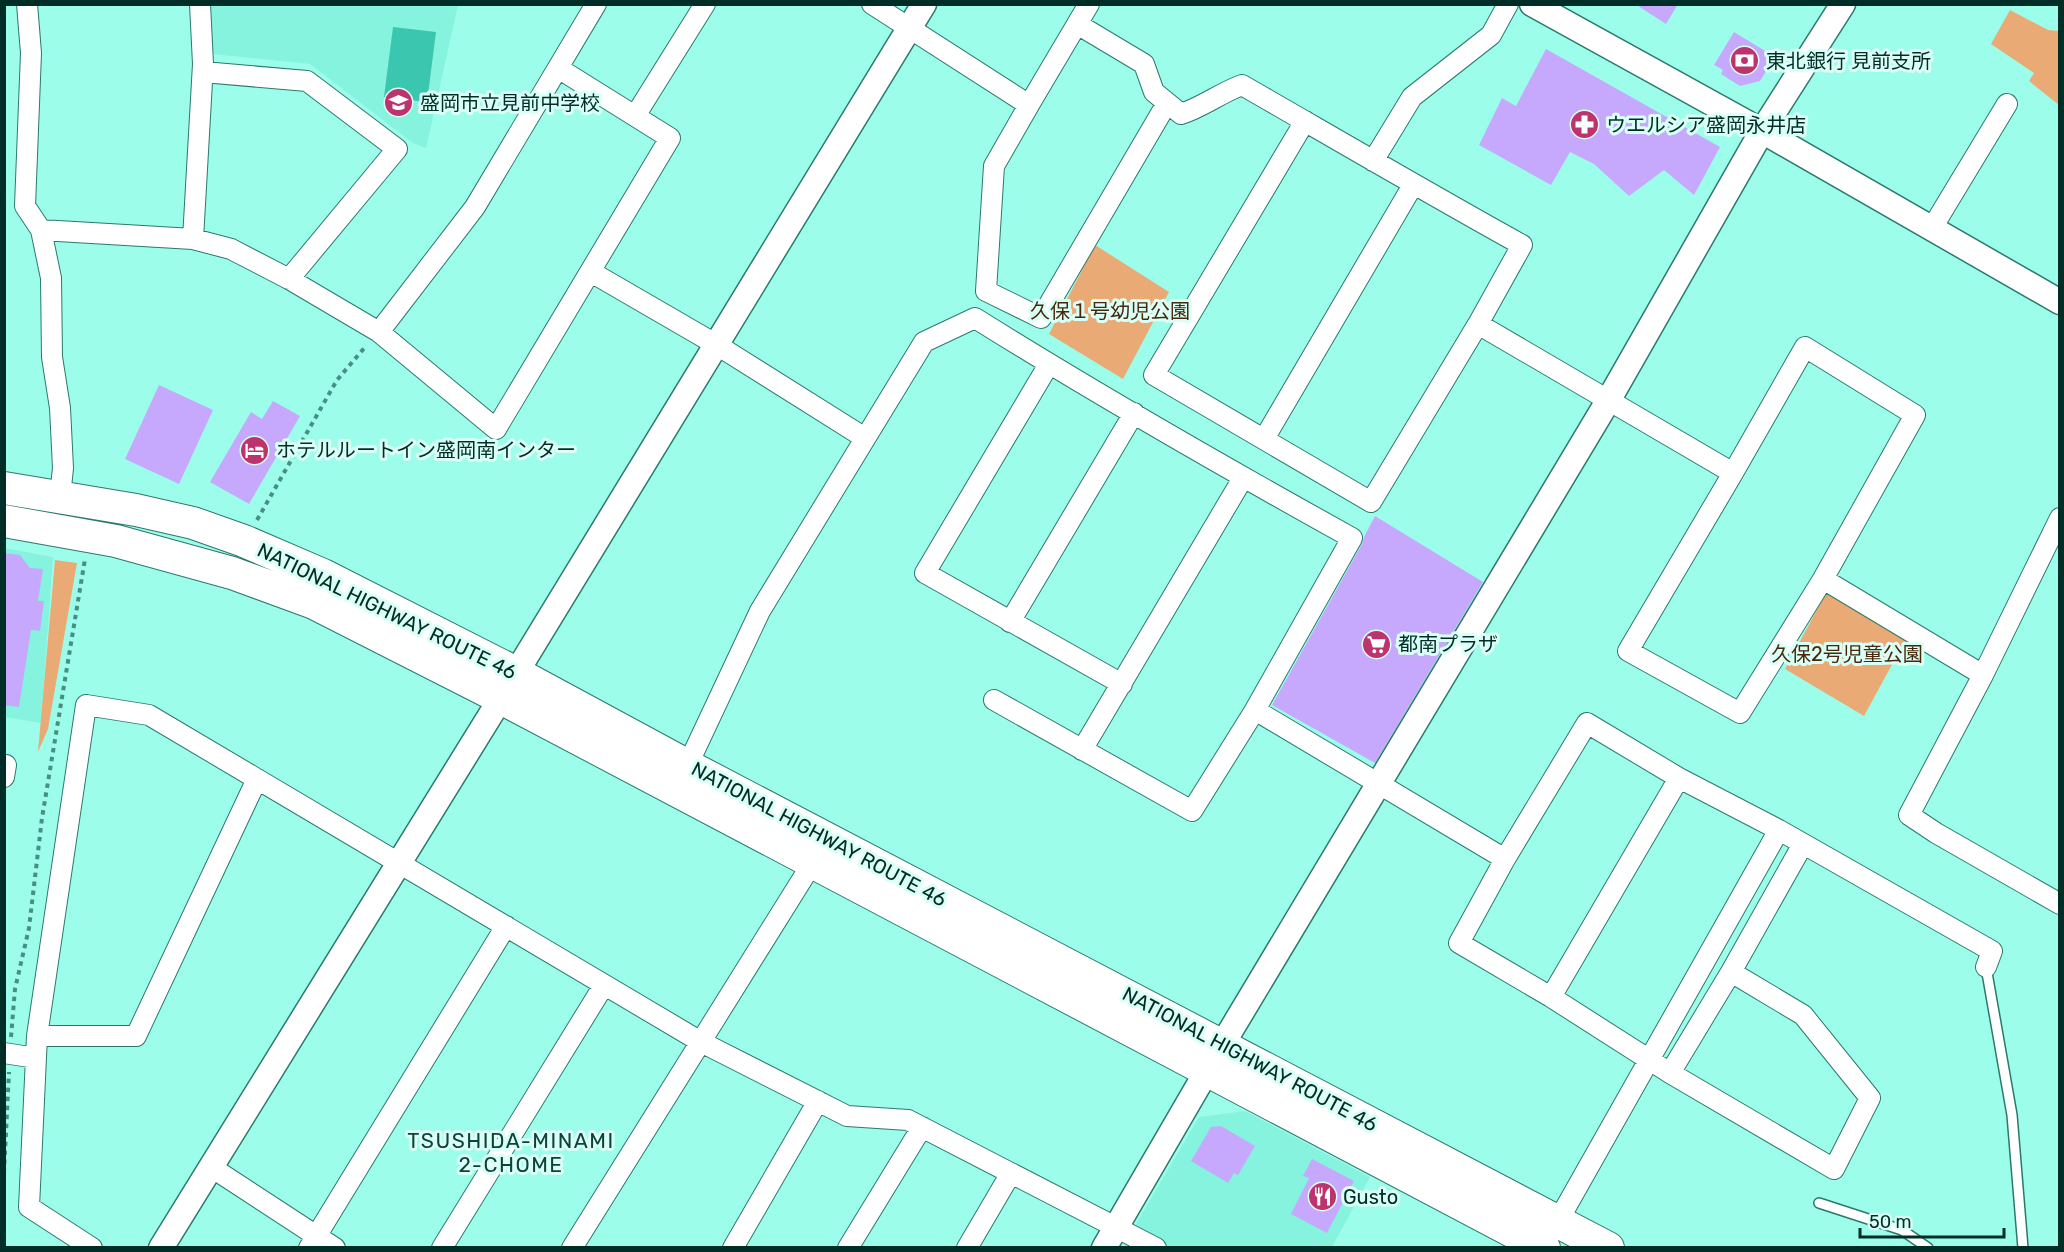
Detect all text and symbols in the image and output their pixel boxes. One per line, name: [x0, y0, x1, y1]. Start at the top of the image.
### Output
bank icon: 東北銀行 見前支所: [1729, 45, 1761, 77]
place label: 東北銀行 見前支所: [1766, 49, 1931, 73]
school or university icon: 盛岡市立見前中学校: [383, 87, 415, 119]
place label: 盛岡市立見前中学校: [420, 91, 600, 115]
pharmacy icon: ウエルシア盛岡永井店: [1569, 109, 1601, 141]
place label: ウエルシア盛岡永井店: [1606, 113, 1806, 137]
park label: 久保１号幼児公園: [1030, 299, 1190, 323]
hotel icon: ホテルルートイン盛岡南インター: [239, 434, 271, 466]
place label: ホテルルートイン盛岡南インター: [276, 438, 576, 462]
street label: NATIONAL HIGHWAY ROUTE 46: [253, 538, 521, 684]
supermarket icon: 都南プラザ: [1361, 628, 1393, 660]
place label: 都南プラザ: [1398, 632, 1498, 656]
park label: 久保2号児童公園: [1771, 642, 1923, 666]
street label: NATIONAL HIGHWAY ROUTE 46: [687, 756, 951, 912]
street label: NATIONAL HIGHWAY ROUTE 46: [1118, 981, 1382, 1137]
district label: TSUSHIDA-MINAMI 2-CHOME: [407, 1128, 615, 1177]
restaurant icon: Gusto: [1306, 1181, 1338, 1213]
place label: Gusto: [1343, 1185, 1398, 1209]
scale bar: [1860, 1201, 2004, 1239]
text: 50 m: [1869, 1211, 1912, 1233]

